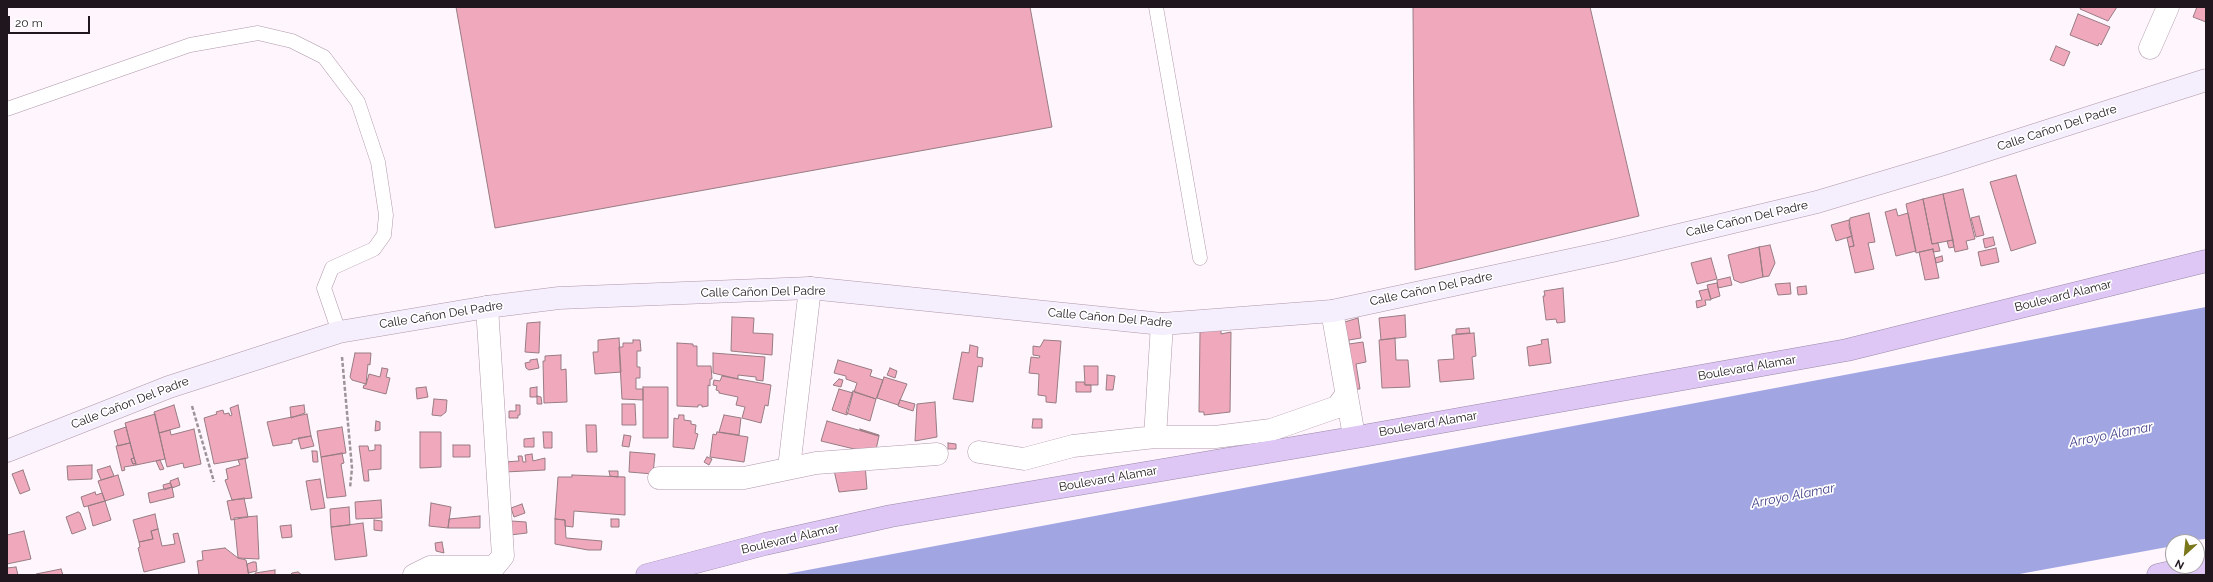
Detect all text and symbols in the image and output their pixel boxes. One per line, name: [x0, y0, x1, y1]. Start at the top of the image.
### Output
scale bar: [10, 8, 92, 34]
text: 20 m: [15, 16, 43, 30]
street label: Calle Cañon Del Padre: [1995, 102, 2119, 154]
street label: Calle Cañon Del Padre: [1685, 198, 1809, 240]
street label: Calle Cañon Del Padre: [1368, 269, 1494, 309]
street label: Boulevard Alamar: [2013, 277, 2113, 315]
street label: Calle Cañon Del Padre: [700, 284, 826, 300]
street label: Calle Cañon Del Padre: [378, 298, 504, 332]
street label: Calle Cañon Del Padre: [1047, 305, 1173, 331]
street label: Boulevard Alamar: [1697, 352, 1797, 384]
street label: Calle Cañon Del Padre: [69, 374, 191, 432]
street label: Boulevard Alamar: [1378, 408, 1478, 440]
water label: Arroyo Alamar: [2068, 419, 2154, 451]
street label: Boulevard Alamar: [1058, 463, 1158, 495]
water label: Arroyo Alamar: [1750, 480, 1836, 512]
street label: Boulevard Alamar: [740, 521, 840, 557]
north arrow: [2165, 534, 2205, 574]
text: N: [2173, 557, 2186, 572]

